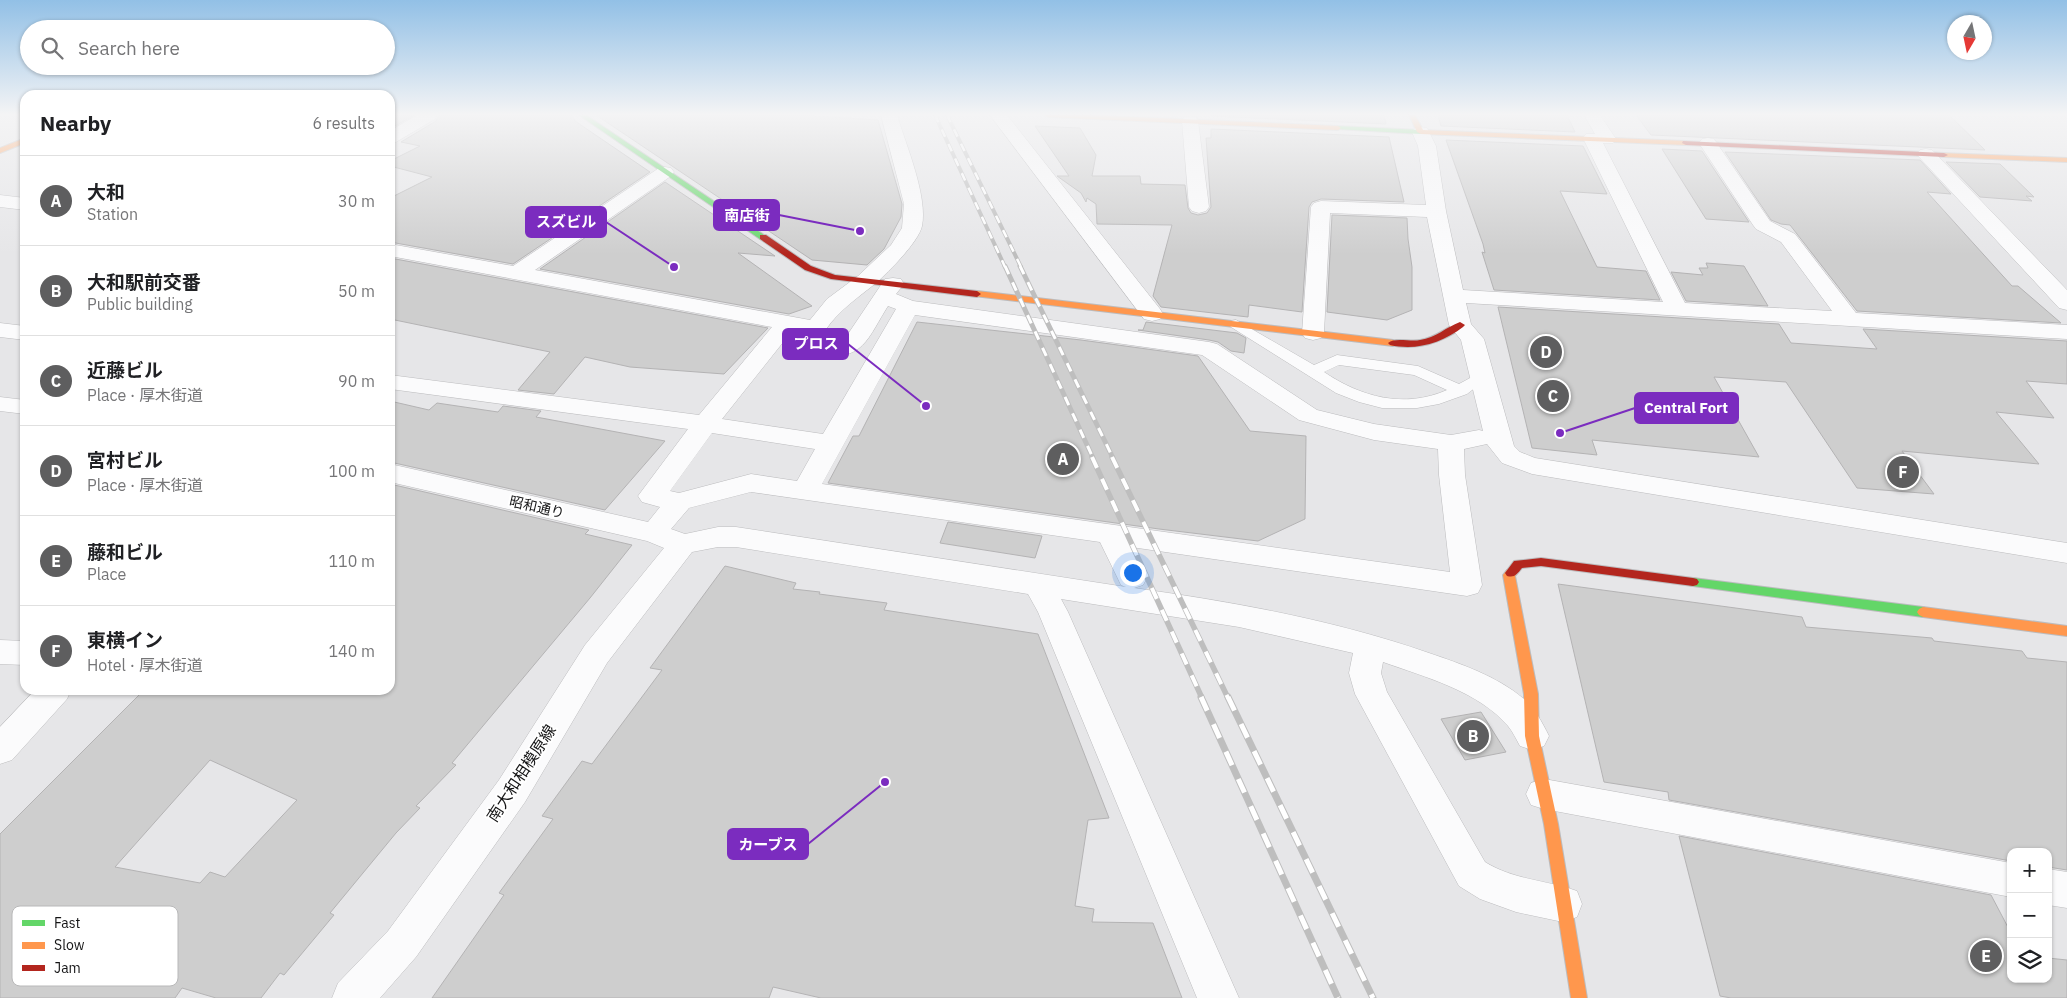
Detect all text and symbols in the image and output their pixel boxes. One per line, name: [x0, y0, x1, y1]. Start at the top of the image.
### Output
north arrow: [1947, 15, 1992, 60]
search box: [20, 20, 395, 75]
icon: search: [38, 34, 66, 62]
text: Search here: [78, 36, 180, 60]
text: Nearby: [40, 109, 111, 137]
text: 6 results: [312, 113, 375, 133]
text: 大和: [87, 180, 125, 204]
text: A: [51, 191, 61, 211]
text: 30 m: [338, 191, 375, 211]
callout: 南店街: [714, 200, 779, 230]
text: Station: [87, 204, 138, 224]
text: 南店街: [724, 206, 770, 225]
callout: スズビル: [526, 207, 606, 237]
text: スズビル: [536, 212, 596, 231]
text: 大和駅前交番: [87, 270, 201, 294]
text: B: [51, 281, 61, 301]
text: 50 m: [338, 281, 375, 301]
text: Public building: [87, 294, 193, 314]
callout: プロス: [783, 329, 848, 359]
pin: D: [1530, 333, 1562, 371]
text: プロス: [793, 334, 839, 353]
text: 近藤ビル: [87, 358, 163, 382]
text: C: [51, 371, 61, 391]
text: 90 m: [338, 371, 375, 391]
pin: C: [1537, 377, 1569, 415]
text: Place · 厚木街道: [87, 385, 203, 405]
callout: Central Fort: [1635, 393, 1738, 423]
text: Central Fort: [1644, 398, 1728, 417]
pin: A: [1047, 440, 1079, 478]
text: 宮村ビル: [87, 448, 163, 472]
pin: F: [1887, 453, 1919, 491]
text: D: [50, 461, 62, 481]
text: 100 m: [328, 461, 375, 481]
text: Place · 厚木街道: [87, 475, 203, 495]
street label: 昭和通り: [508, 492, 566, 522]
text: 藤和ビル: [87, 540, 163, 564]
text: E: [51, 551, 61, 571]
text: 110 m: [328, 551, 375, 571]
your location: [1120, 560, 1146, 586]
text: Place: [87, 564, 126, 584]
text: 東横イン: [87, 628, 163, 652]
text: F: [51, 641, 61, 661]
text: 140 m: [328, 641, 375, 661]
text: Hotel · 厚木街道: [87, 655, 203, 675]
pin: B: [1457, 717, 1489, 755]
street label: 南大和相模原線: [482, 721, 560, 825]
callout: カーブス: [728, 829, 808, 859]
text: カーブス: [738, 835, 798, 854]
map controls: [2007, 848, 2052, 983]
button: +: [2007, 848, 2052, 893]
button: −: [2007, 893, 2052, 938]
legend: [12, 906, 178, 986]
text: Fast: [54, 914, 80, 932]
text: Slow: [54, 936, 85, 954]
pin: E: [1970, 937, 2002, 975]
button: layers: [2007, 938, 2052, 983]
text: Jam: [54, 959, 81, 977]

